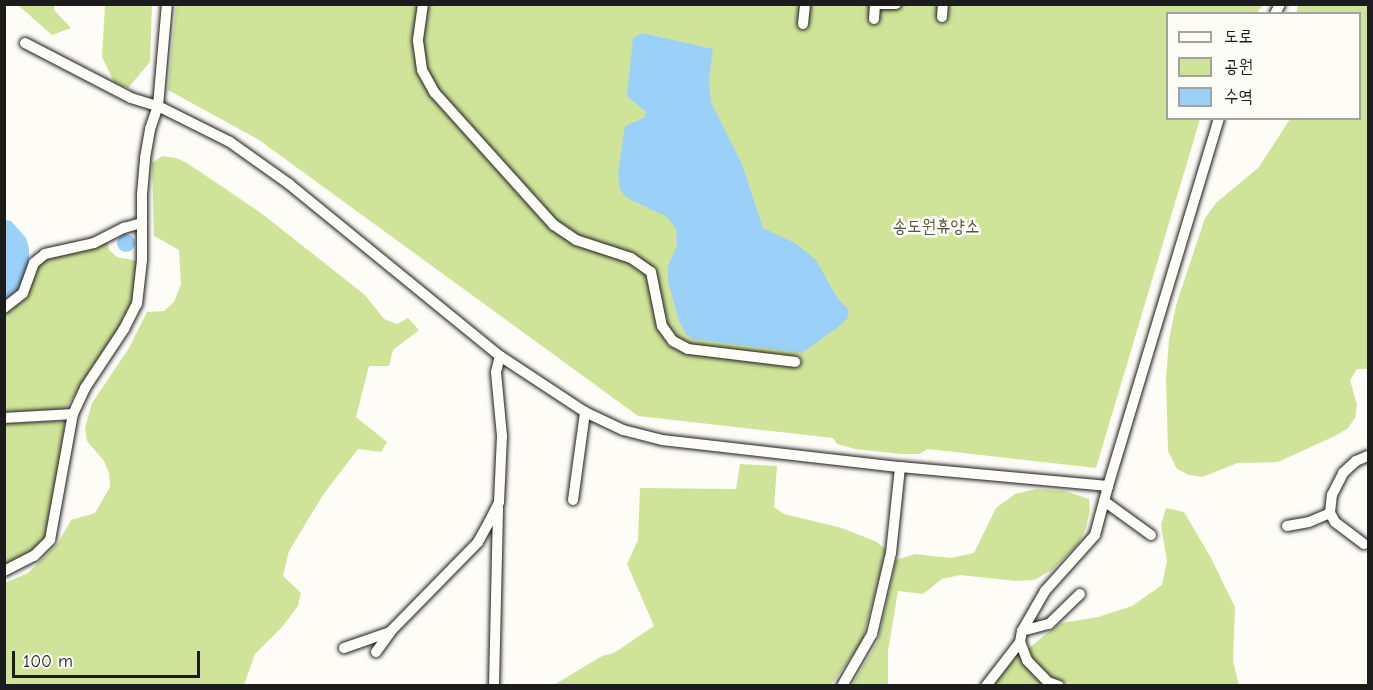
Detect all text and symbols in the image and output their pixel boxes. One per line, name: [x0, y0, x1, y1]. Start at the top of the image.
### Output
legend: [1166, 12, 1361, 120]
text: 도로: [1224, 26, 1253, 47]
text: 공원: [1224, 56, 1253, 77]
text: 수역: [1224, 86, 1253, 107]
park label: 송도원휴양소: [893, 216, 979, 238]
scale bar: [15, 639, 202, 677]
text: 100 m: [23, 651, 73, 672]

